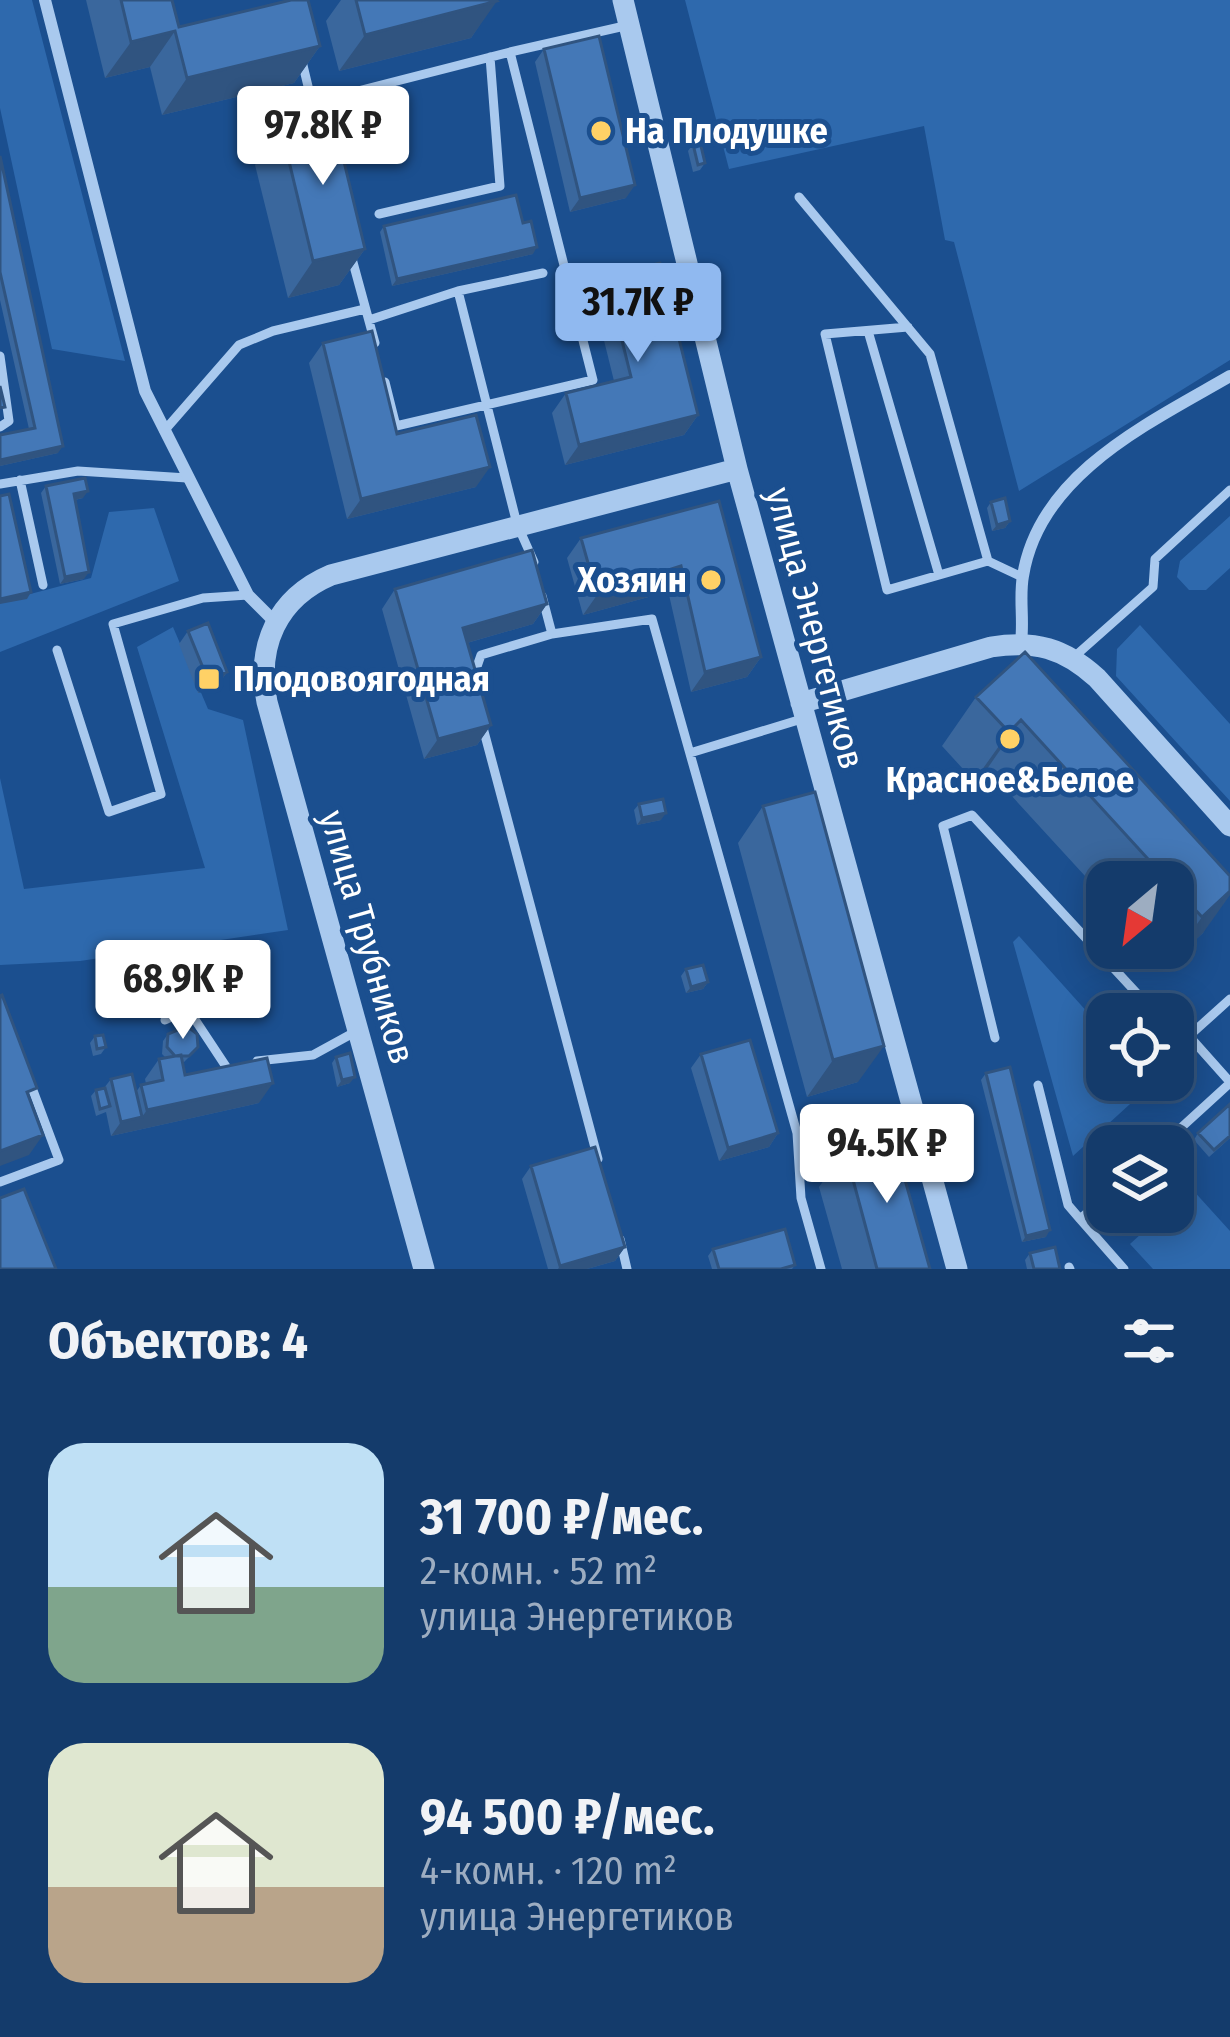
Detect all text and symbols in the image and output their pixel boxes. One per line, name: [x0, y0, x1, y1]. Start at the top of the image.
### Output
pin: 97.8K ₽: [212, 86, 434, 188]
text: 97.8K ₽: [264, 102, 382, 148]
place label: На Плодушке: [625, 109, 828, 153]
marker: На Плодушке: [588, 118, 614, 144]
pin: 31.7K ₽: [527, 263, 749, 365]
text: 31.7K ₽: [582, 279, 694, 325]
street label: улица Энергетиков: [756, 482, 874, 774]
place label: Хозяин: [577, 558, 687, 602]
marker: Хозяин: [698, 567, 724, 593]
place label: Плодовоягодная: [233, 657, 490, 701]
marker: Плодовоягодная: [196, 666, 222, 692]
marker: Красное&Белое: [997, 726, 1023, 752]
place label: Красное&Белое: [886, 758, 1134, 802]
street label: улица Трубников: [310, 805, 424, 1069]
north arrow: [1086, 861, 1194, 969]
map controls: [1086, 861, 1194, 1233]
pin: 68.9K ₽: [72, 940, 294, 1042]
text: 68.9K ₽: [122, 956, 244, 1002]
button: locate: [1086, 993, 1194, 1101]
pin: 94.5K ₽: [776, 1104, 998, 1206]
text: 94.5K ₽: [827, 1120, 947, 1166]
button: layers: [1086, 1125, 1194, 1233]
icon: filters: [1116, 1308, 1182, 1374]
text: Объектов: 4: [48, 1310, 308, 1372]
text: 31 700 ₽/мес.: [420, 1486, 703, 1548]
icon: home: [144, 1491, 288, 1635]
text: 2-комн. · 52 m²: [420, 1548, 657, 1594]
text: улица Энергетиков: [420, 1594, 734, 1640]
text: 94 500 ₽/мес.: [420, 1786, 715, 1848]
icon: home: [144, 1791, 288, 1935]
text: 4-комн. · 120 m²: [420, 1848, 677, 1894]
text: улица Энергетиков: [420, 1894, 734, 1940]

